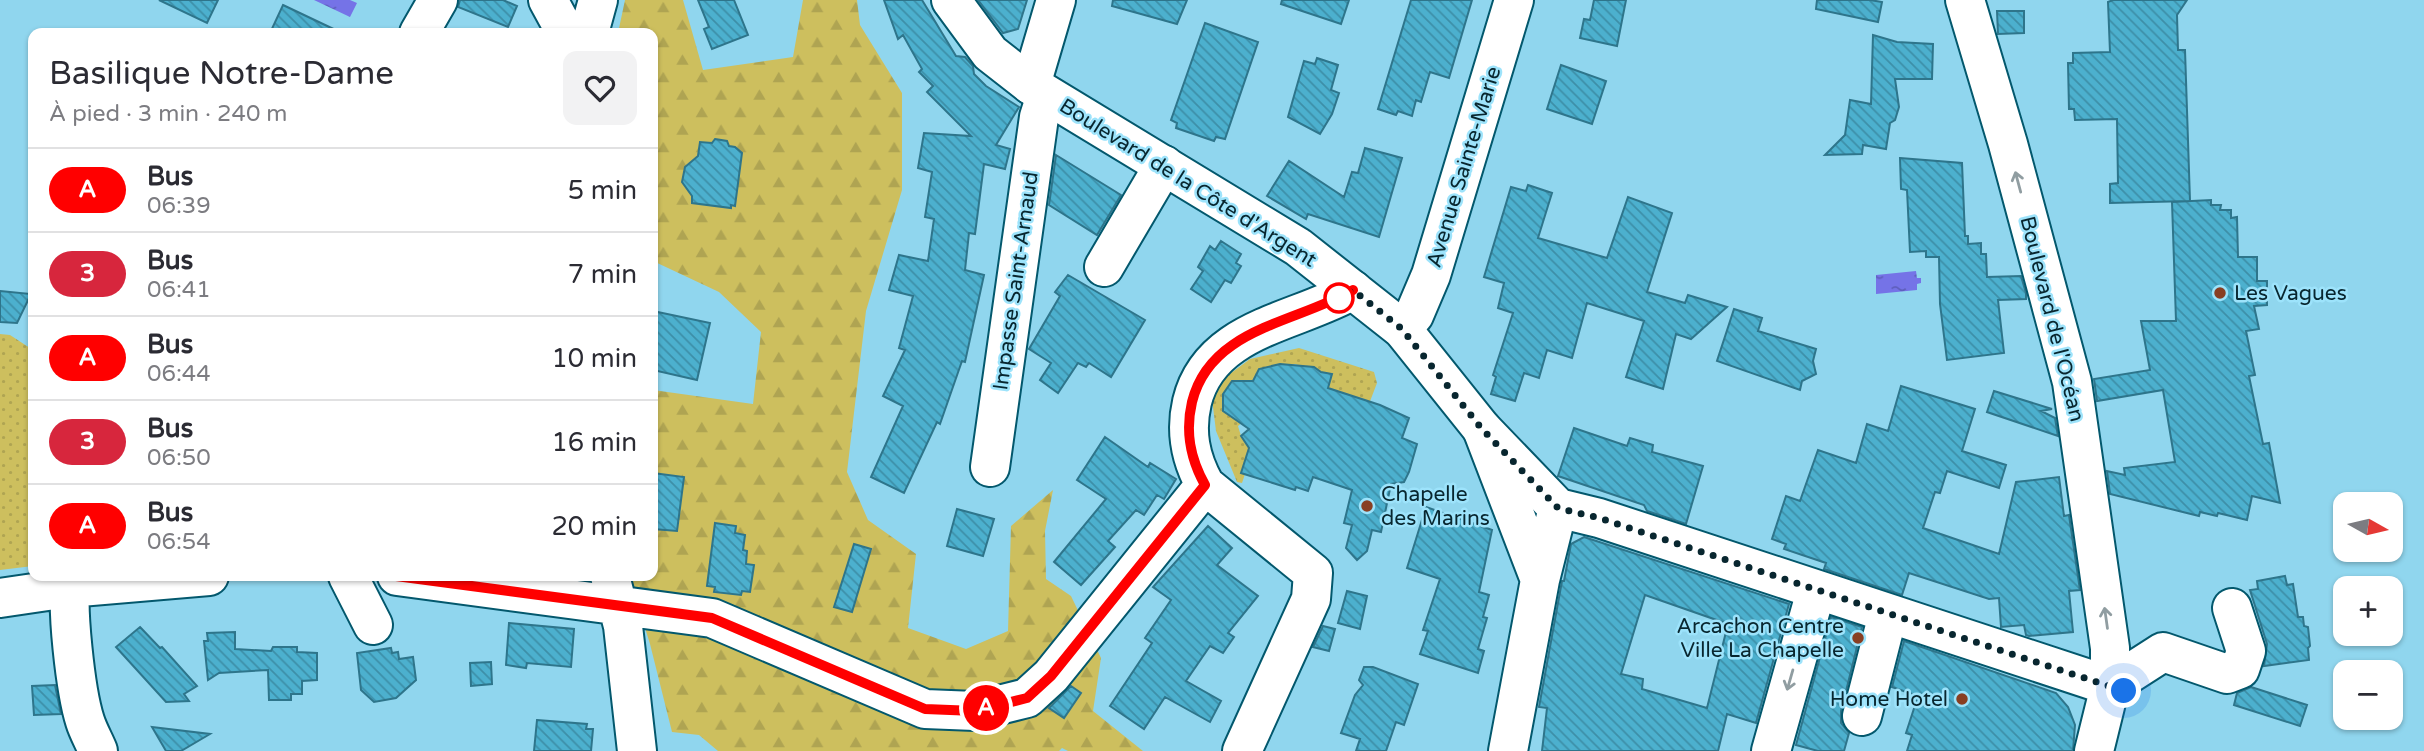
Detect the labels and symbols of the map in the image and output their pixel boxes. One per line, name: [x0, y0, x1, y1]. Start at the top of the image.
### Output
street label: Avenue Sainte-Marie: [1422, 63, 1506, 270]
street label: Boulevard de la Côte d'Argent: [1055, 93, 1321, 273]
street label: Impasse Saint-Arnaud: [988, 170, 1044, 392]
one-way arrow: [2011, 171, 2024, 194]
street label: Boulevard de l'Océan: [2014, 214, 2090, 424]
place label: Les Vagues: [2234, 281, 2347, 306]
unlabelled marker: [1324, 283, 1354, 313]
marker: Les Vagues: [2212, 285, 2228, 301]
place label: Chapelle des Marins: [1381, 482, 1490, 531]
north arrow: [2333, 492, 2403, 562]
marker: Chapelle des Marins: [1359, 498, 1375, 514]
one-way arrow: [2099, 607, 2112, 630]
place label: Arcachon Centre Ville La Chapelle: [1676, 614, 1844, 663]
marker: Arcachon Centre Ville La Chapelle: [1850, 630, 1866, 646]
one-way arrow: [1782, 669, 1795, 691]
your location: [2106, 673, 2141, 708]
line badge: A: [963, 685, 1009, 731]
place label: Home Hotel: [1830, 687, 1948, 712]
marker: Home Hotel: [1954, 691, 1970, 707]

